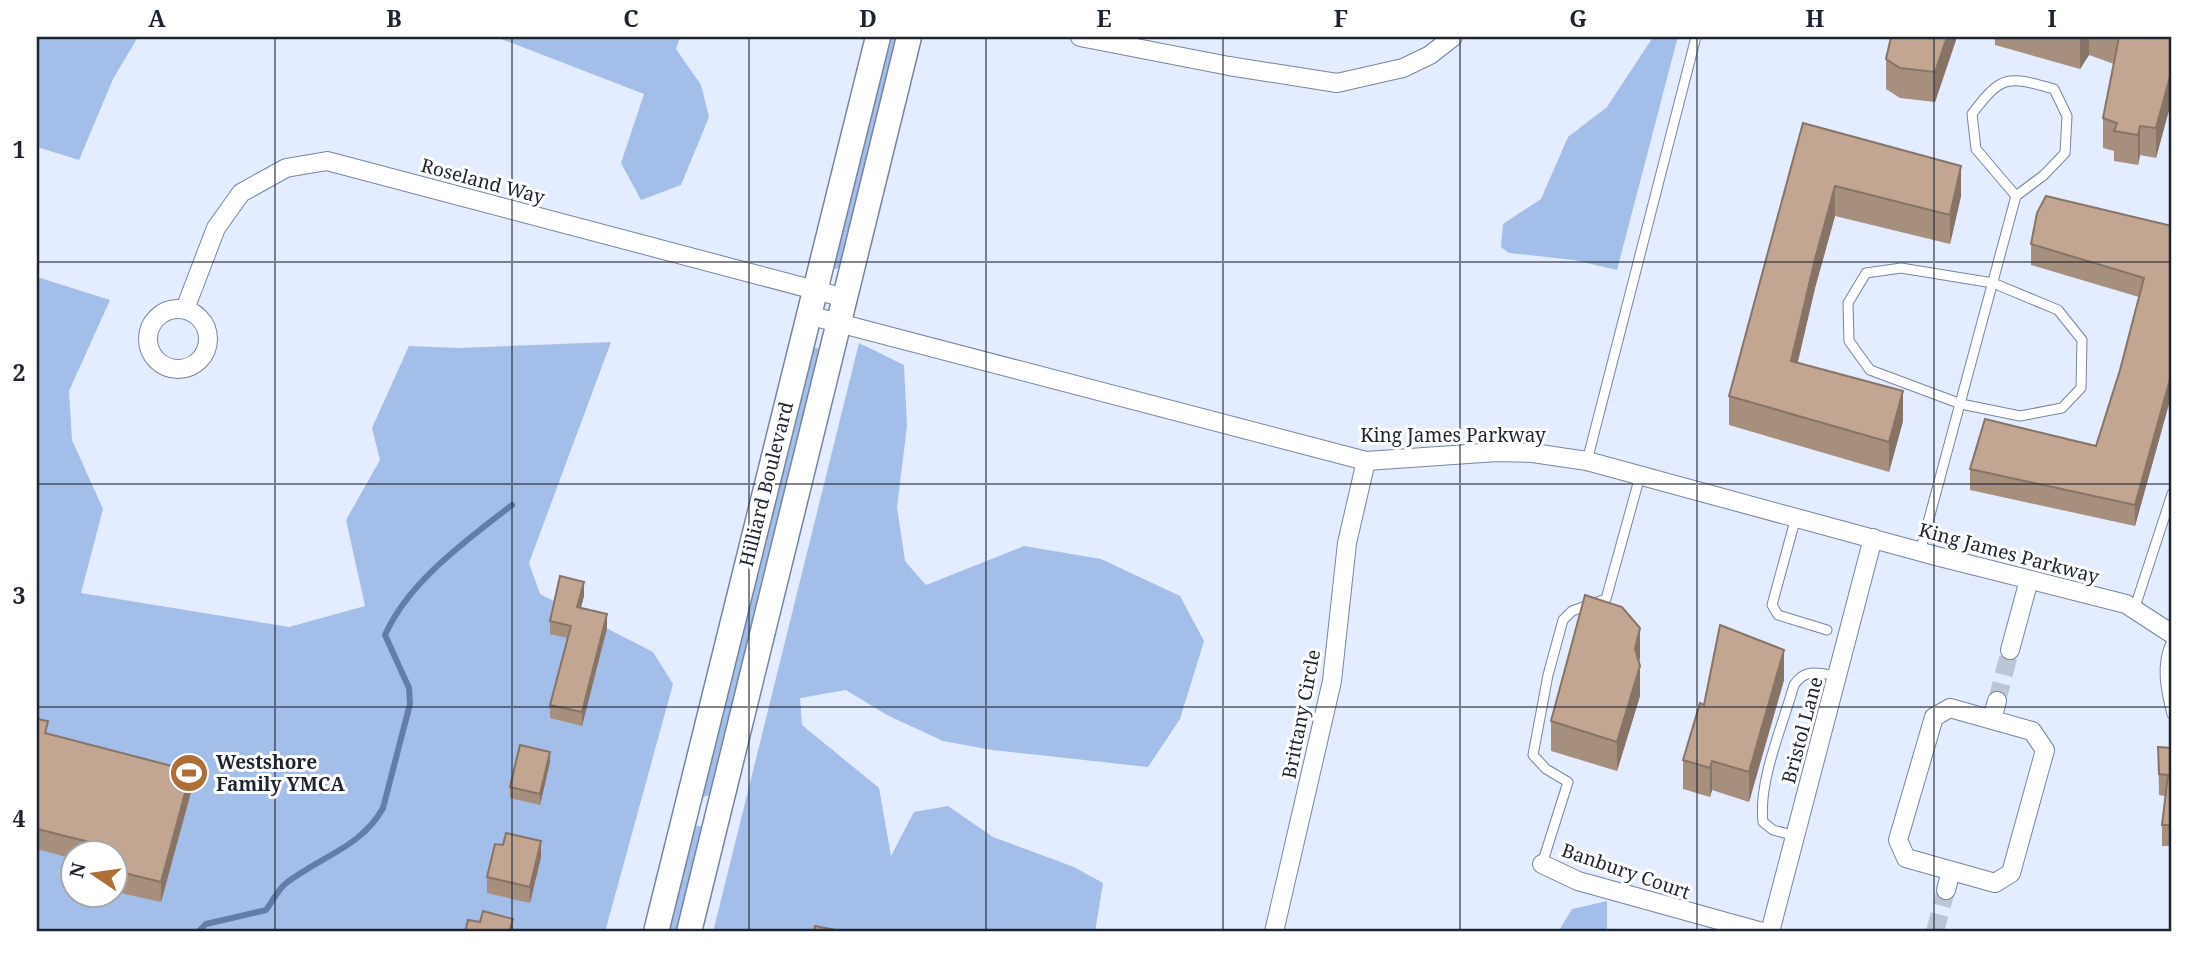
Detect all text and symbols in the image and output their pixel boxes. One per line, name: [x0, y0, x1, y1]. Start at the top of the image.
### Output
text: A: [148, 2, 166, 34]
text: B: [386, 2, 402, 34]
text: C: [623, 2, 639, 34]
text: D: [859, 2, 877, 34]
text: E: [1096, 2, 1112, 34]
text: F: [1334, 2, 1348, 34]
text: G: [1569, 2, 1587, 34]
text: H: [1806, 2, 1825, 34]
text: I: [2047, 2, 2057, 34]
text: 1: [13, 133, 26, 165]
street label: Roseland Way: [418, 152, 548, 210]
text: 2: [13, 356, 26, 388]
street label: Hilliard Boulevard: [733, 399, 799, 569]
street label: King James Parkway: [1360, 422, 1546, 448]
street label: King James Parkway: [1916, 516, 2102, 590]
text: 3: [13, 579, 26, 611]
street label: Brittany Circle: [1276, 647, 1326, 781]
street label: Bristol Lane: [1775, 674, 1829, 786]
place label: Westshore Family YMCA: [216, 749, 345, 797]
sports icon: Westshore Family YMCA: [168, 752, 210, 794]
text: 4: [13, 802, 26, 834]
street label: Banbury Court: [1558, 837, 1694, 905]
north arrow: [60, 839, 130, 909]
text: N: [63, 860, 92, 880]

